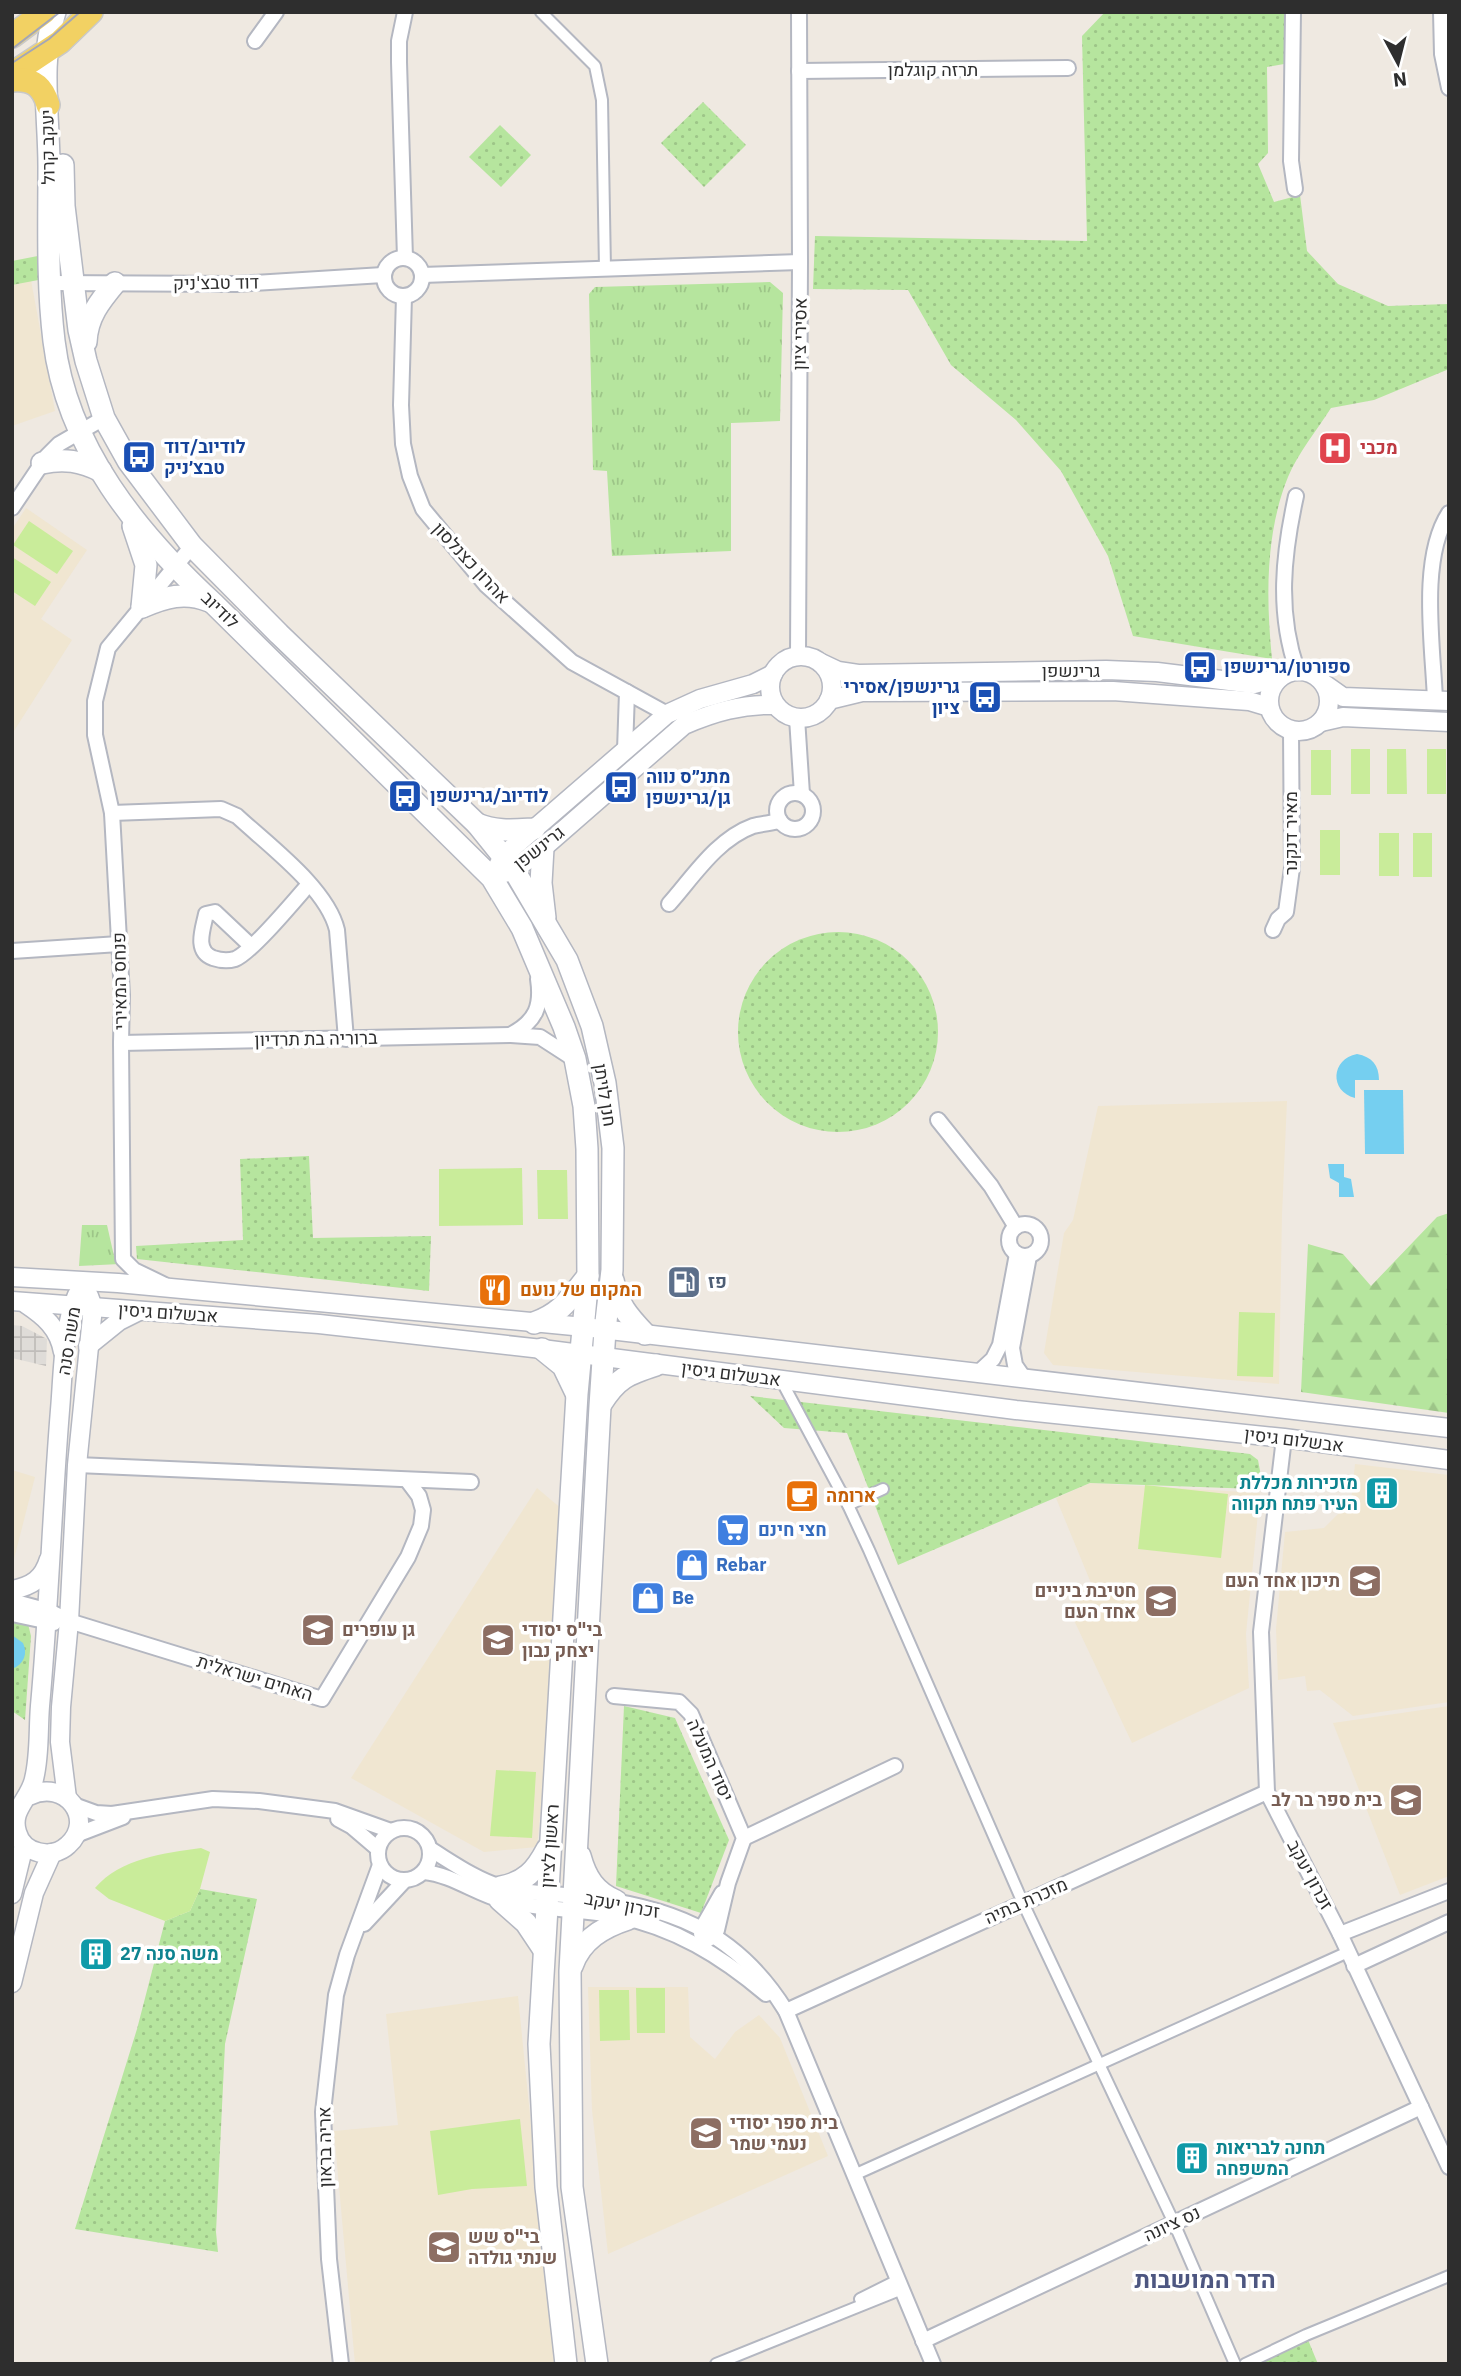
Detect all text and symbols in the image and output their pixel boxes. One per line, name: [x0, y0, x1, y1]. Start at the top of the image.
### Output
north arrow: [1363, 28, 1433, 98]
street label: תרזה קוגלמן: [888, 58, 978, 81]
text: N: [1392, 67, 1408, 93]
street label: יעקב קרול: [35, 109, 60, 185]
street label: דוד טבצ'ניק: [173, 270, 259, 295]
street label: אסירי ציון: [787, 297, 812, 371]
hospital icon: מכבי: [1316, 429, 1354, 467]
place label: לודיוב/דוד טבצ׳ניק: [164, 435, 246, 479]
place label: מכבי: [1360, 436, 1398, 459]
bus stop icon: לודיוב/דוד טבצ׳ניק: [120, 438, 158, 476]
street label: אהרון כצנלסון: [428, 517, 515, 608]
street label: לודיוב: [196, 586, 244, 633]
bus stop icon: ספורטן/גרינשפן: [1181, 648, 1219, 686]
place label: ספורטן/גרינשפן: [1224, 655, 1351, 678]
street label: גרינשפן: [1042, 659, 1100, 682]
place label: גרינשפן/אסירי ציון: [844, 675, 960, 719]
bus stop icon: גרינשפן/אסירי ציון: [966, 678, 1004, 716]
place label: מתנ״ס נווה גן/גרינשפן: [646, 765, 731, 809]
bus stop icon: מתנ״ס נווה גן/גרינשפן: [602, 768, 640, 806]
bus stop icon: לודיוב/גרינשפן: [386, 777, 424, 815]
place label: לודיוב/גרינשפן: [430, 784, 549, 807]
street label: מאיר דנקנר: [1279, 791, 1302, 875]
street label: גרינשפן: [509, 821, 569, 875]
street label: פנחס המאירי: [107, 932, 132, 1030]
street label: ברוריה בת תרדיון: [254, 1026, 378, 1051]
street label: חנן לויתן: [589, 1062, 622, 1128]
fuel station icon: פז: [665, 1263, 703, 1301]
place label: פז: [708, 1270, 727, 1293]
restaurant icon: המקום של נועם: [476, 1271, 514, 1309]
place label: המקום של נועם: [520, 1278, 642, 1301]
street label: אבשלום גיסין: [117, 1298, 219, 1327]
street label: משה סנה: [52, 1305, 85, 1377]
street label: אבשלום גיסין: [680, 1356, 782, 1391]
street label: אבשלום גיסין: [1243, 1422, 1345, 1457]
place label: מזכירות מכללת העיר פתח תקווה: [1231, 1471, 1358, 1515]
building icon: מזכירות מכללת העיר פתח תקווה: [1363, 1474, 1401, 1512]
cafe icon: ארומה: [783, 1477, 821, 1515]
place label: ארומה: [826, 1484, 876, 1507]
supermarket icon: חצי חינם: [714, 1511, 752, 1549]
place label: חצי חינם: [758, 1518, 827, 1541]
shop icon: Rebar: [673, 1546, 711, 1584]
place label: Rebar: [716, 1553, 766, 1576]
school or university icon: תיכון אחד העם: [1346, 1562, 1384, 1600]
place label: תיכון אחד העם: [1225, 1569, 1340, 1592]
shop icon: Be: [629, 1579, 667, 1617]
place label: חטיבת ביניים אחד העם: [1034, 1579, 1136, 1623]
school or university icon: חטיבת ביניים אחד העם: [1142, 1582, 1180, 1620]
place label: Be: [672, 1586, 694, 1609]
school or university icon: גן עופרים: [299, 1611, 337, 1649]
place label: גן עופרים: [342, 1618, 416, 1641]
place label: בי"ס יסודי יצחק נבון: [522, 1618, 603, 1662]
school or university icon: בי"ס יסודי יצחק נבון: [479, 1621, 517, 1659]
street label: האחים ישראלית: [194, 1649, 316, 1706]
street label: יסוד המעלה: [682, 1715, 739, 1805]
school or university icon: בית ספר בר לב: [1387, 1781, 1425, 1819]
place label: בית ספר בר לב: [1271, 1788, 1382, 1811]
street label: ראשון לציון: [535, 1803, 564, 1889]
street label: זכרון יעקב: [1282, 1836, 1338, 1914]
street label: מזכרת בתיה: [981, 1872, 1071, 1929]
street label: זכרון יעקב: [583, 1886, 662, 1923]
building icon: משה סנה 27: [77, 1935, 115, 1973]
place label: משה סנה 27: [120, 1942, 219, 1965]
street label: אריה בראון: [312, 2106, 337, 2188]
place label: בית ספר יסודי נעמי שמר: [730, 2111, 838, 2155]
school or university icon: בית ספר יסודי נעמי שמר: [687, 2114, 725, 2152]
place label: תחנה לבריאות המשפחה: [1216, 2136, 1325, 2180]
building icon: תחנה לבריאות המשפחה: [1173, 2139, 1211, 2177]
street label: נס ציונה: [1140, 2200, 1204, 2247]
place label: בי"ס שש שנתי גולדה: [468, 2225, 557, 2269]
school or university icon: בי"ס שש שנתי גולדה: [425, 2228, 463, 2266]
district label: הדר המושבות: [1134, 2263, 1276, 2295]

